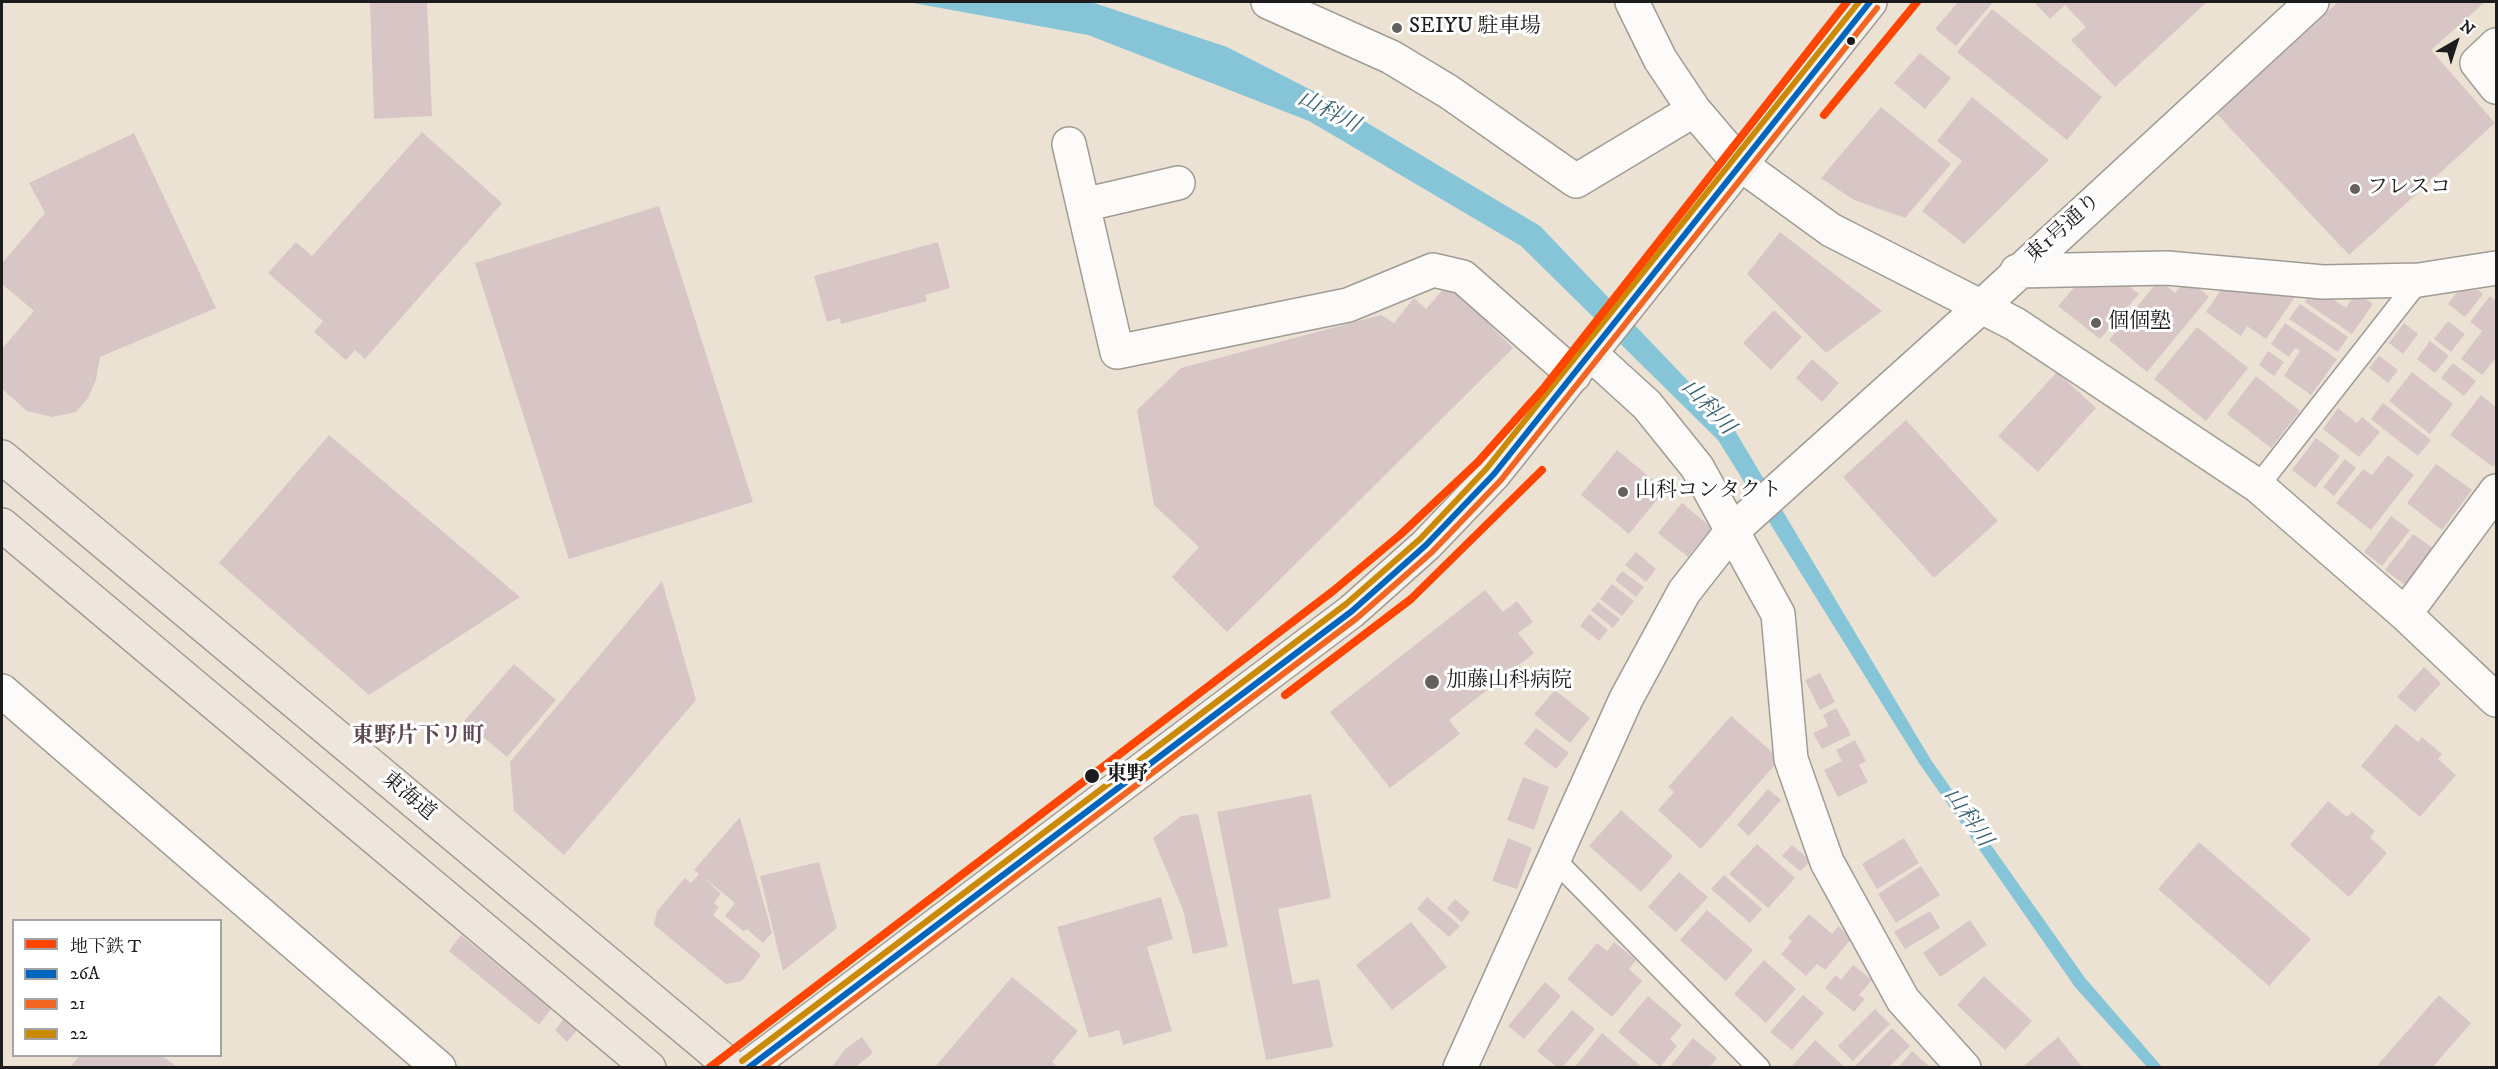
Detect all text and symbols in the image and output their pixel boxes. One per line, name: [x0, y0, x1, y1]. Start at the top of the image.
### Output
north arrow: [2426, 12, 2486, 72]
place label: SEIYU 駐車場: [1409, 15, 1541, 41]
text: N: [2456, 16, 2479, 40]
marker: SEIYU 駐車場: [1390, 21, 1404, 35]
unlabelled marker: [1845, 35, 1857, 47]
water label: 山科川: [1293, 86, 1363, 140]
place label: フレスコ: [2367, 176, 2451, 202]
marker: フレスコ: [2348, 182, 2362, 196]
street label: 東1号通り: [2021, 189, 2107, 269]
place label: 個個塾: [2108, 310, 2171, 336]
marker: 個個塾: [2089, 316, 2103, 330]
water label: 山科川: [1675, 375, 1739, 441]
place label: 山科コンタクト: [1635, 479, 1782, 505]
marker: 山科コンタクト: [1616, 485, 1630, 499]
place label: 加藤山科病院: [1446, 669, 1572, 695]
marker: 加藤山科病院: [1423, 673, 1441, 691]
district label: 東野片下リ町: [352, 724, 484, 750]
place label: 東野: [1106, 763, 1148, 789]
street label: 東海道: [376, 767, 440, 827]
marker: 東野: [1083, 767, 1101, 785]
water label: 山科川: [1937, 783, 1997, 853]
legend: [12, 919, 222, 1057]
text: 地下鉄 T: [70, 936, 142, 958]
text: 26A: [70, 963, 100, 985]
text: 21: [70, 993, 85, 1015]
text: 22: [70, 1023, 88, 1045]

